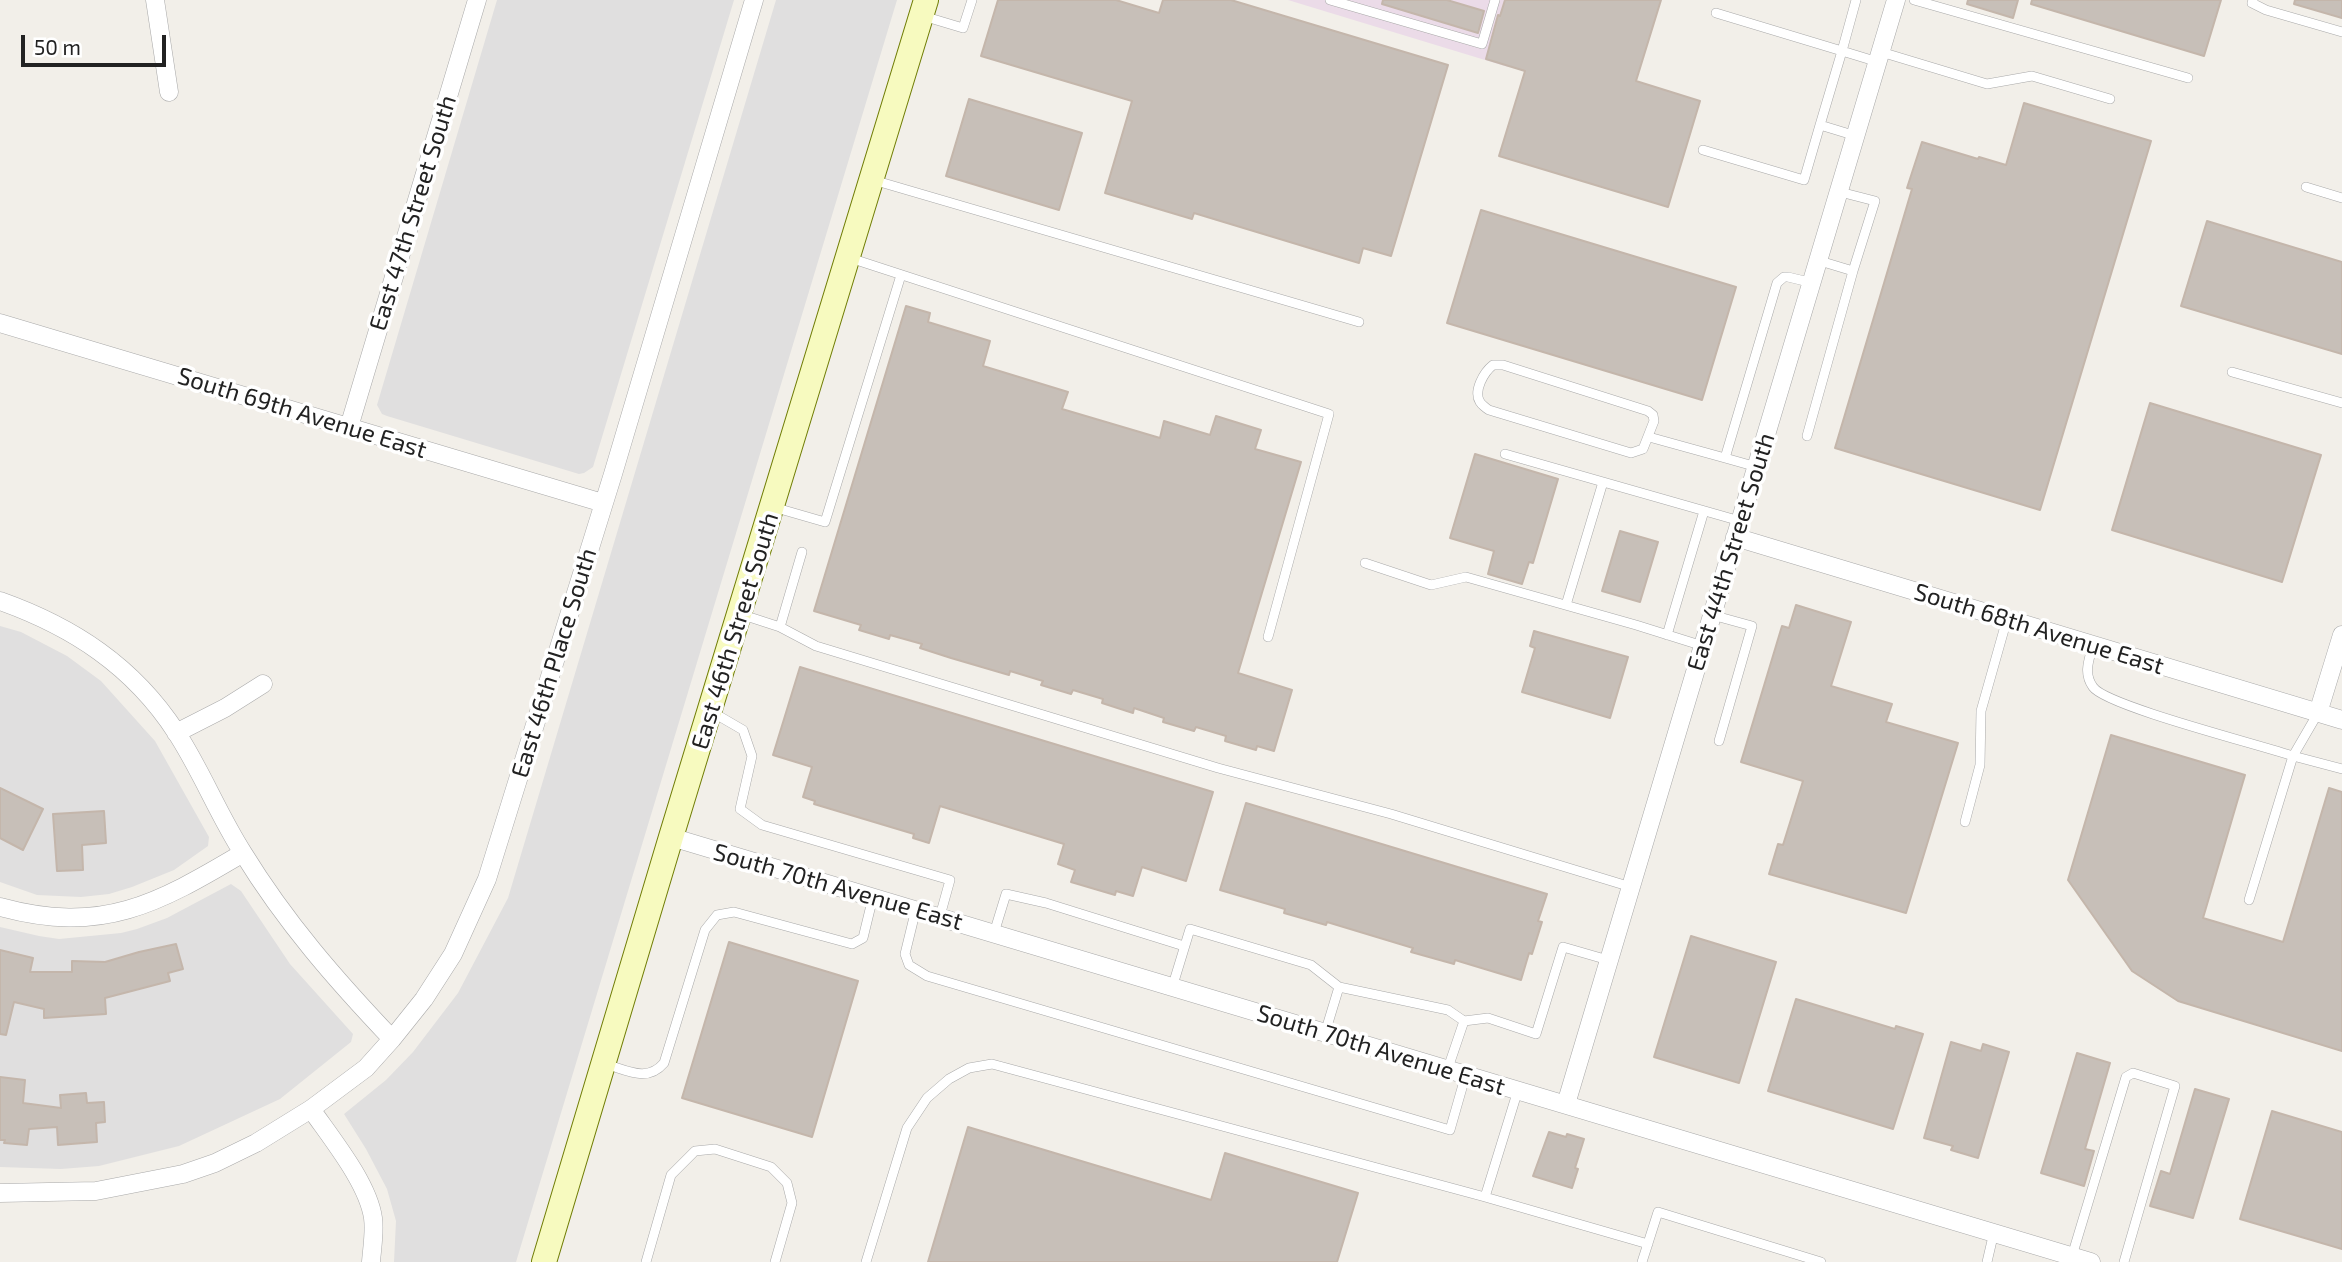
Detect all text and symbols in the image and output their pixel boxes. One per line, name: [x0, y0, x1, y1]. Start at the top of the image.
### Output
scale bar: [24, 21, 170, 65]
text: 50 m: [34, 34, 81, 59]
street label: East 47th Street South: [363, 92, 463, 334]
street label: South 69th Avenue East: [174, 361, 430, 465]
street label: East 44th Street South: [1681, 430, 1781, 674]
street label: East 46th Street South: [685, 509, 785, 753]
street label: East 46th Place South: [505, 545, 603, 781]
street label: South 68th Avenue East: [1911, 577, 2167, 681]
street label: South 70th Avenue East: [710, 838, 966, 936]
street label: South 70th Avenue East: [1253, 998, 1509, 1102]

